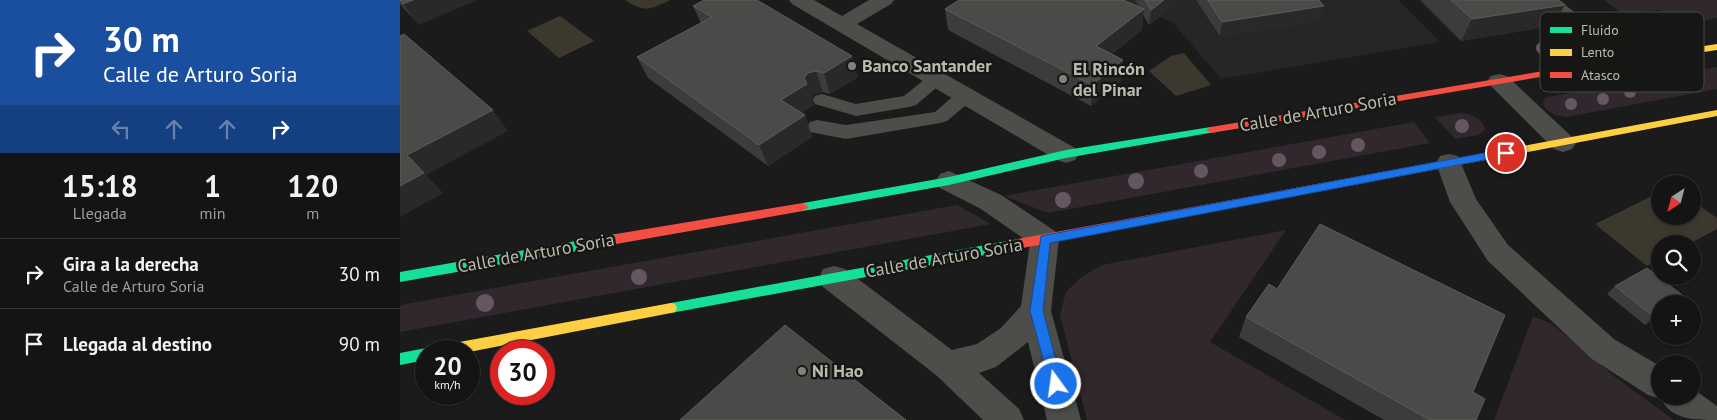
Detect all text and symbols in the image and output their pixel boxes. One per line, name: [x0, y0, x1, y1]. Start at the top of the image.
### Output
legend: [1540, 12, 1704, 92]
text: 30 m: [103, 16, 180, 62]
icon: right: [20, 20, 85, 85]
text: Fluido: [1581, 21, 1619, 39]
text: Lento: [1581, 43, 1614, 61]
place label: Banco Santander: [862, 54, 992, 77]
place label: El Rincón del Pinar: [1073, 57, 1145, 101]
text: Calle de Arturo Soria: [103, 60, 297, 88]
marker: Banco Santander: [846, 60, 858, 72]
text: Atasco: [1581, 66, 1620, 84]
marker: El Rincón del Pinar: [1057, 73, 1069, 85]
street label: Calle de Arturo Soria: [1238, 86, 1398, 137]
icon: left: [107, 115, 135, 143]
icon: ahead: [160, 115, 188, 143]
icon: ahead: [213, 115, 241, 143]
icon: right: [266, 115, 294, 143]
pin: [1485, 132, 1527, 174]
icon: arrive: [1492, 139, 1520, 167]
text: 15:18: [62, 166, 138, 205]
text: 1: [204, 166, 221, 205]
text: 120: [287, 166, 338, 205]
north arrow: [1651, 175, 1701, 225]
map controls: [1651, 175, 1701, 405]
text: Llegada: [73, 203, 127, 223]
text: min: [200, 203, 226, 223]
text: m: [306, 203, 319, 223]
street label: Calle de Arturo Soria: [456, 227, 616, 278]
street label: Calle de Arturo Soria: [864, 232, 1024, 283]
button: search: [1651, 235, 1701, 285]
text: Gira a la derecha: [63, 252, 199, 276]
icon: right: [20, 260, 48, 288]
text: 30 m: [339, 262, 380, 286]
text: Calle de Arturo Soria: [63, 276, 204, 296]
button: +: [1651, 295, 1701, 345]
icon: arrive: [20, 330, 48, 358]
text: Llegada al destino: [63, 332, 212, 356]
text: 90 m: [339, 332, 380, 356]
speed limit sign: 30: [490, 340, 555, 405]
text: 20: [433, 350, 462, 382]
button: −: [1651, 355, 1701, 405]
position arrow: [1029, 357, 1081, 409]
place label: Ni Hao: [812, 359, 864, 382]
marker: Ni Hao: [796, 365, 808, 377]
text: km/h: [434, 377, 461, 392]

